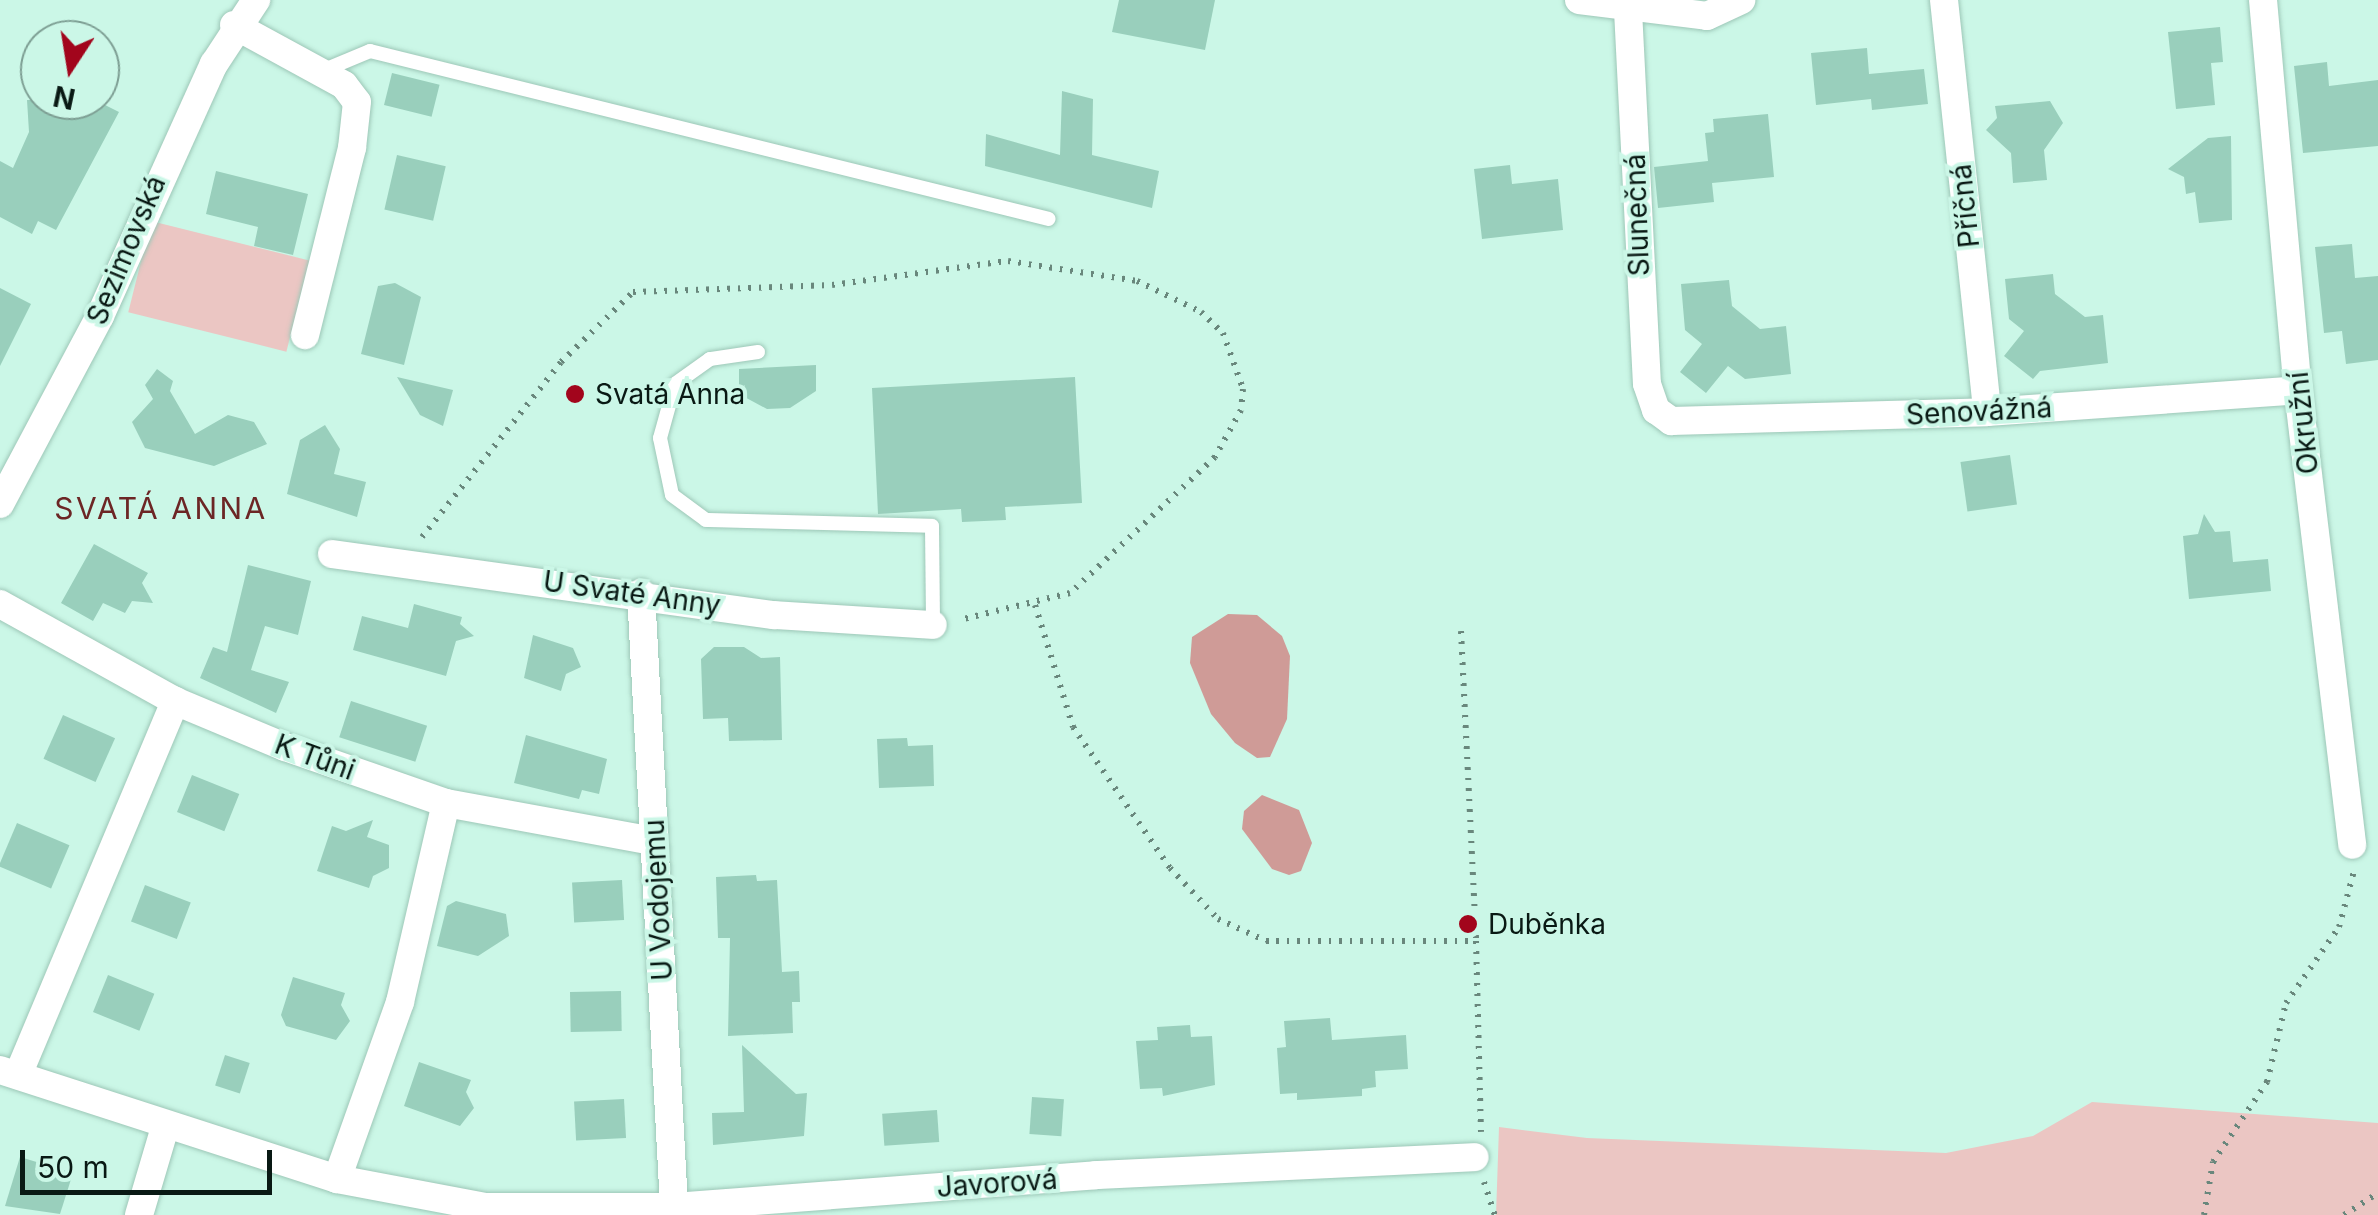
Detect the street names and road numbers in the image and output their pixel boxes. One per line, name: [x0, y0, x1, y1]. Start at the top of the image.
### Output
street label: Slunečná: [1618, 153, 1656, 277]
street label: Příčná: [1944, 163, 1986, 249]
street label: Sezimovská: [80, 170, 172, 330]
street label: Okružní: [2281, 370, 2325, 476]
street label: Senovážná: [1905, 390, 2053, 432]
street label: U Svaté Anny: [541, 564, 723, 622]
street label: K Tůni: [270, 727, 360, 787]
street label: U Vodojemu: [637, 818, 679, 982]
street label: Javorová: [936, 1162, 1058, 1204]

